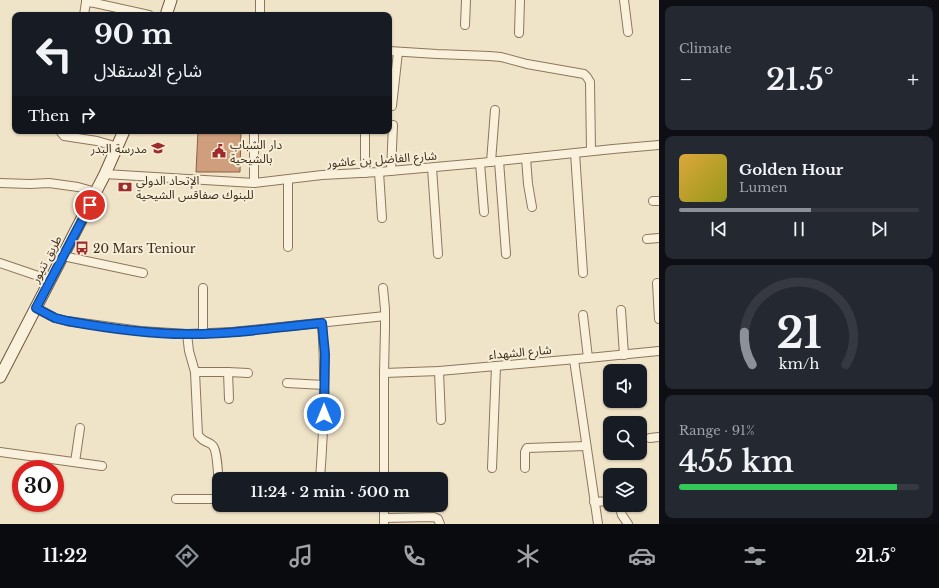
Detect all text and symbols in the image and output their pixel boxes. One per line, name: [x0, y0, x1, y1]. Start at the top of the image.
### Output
text: 90 m: [94, 17, 172, 52]
icon: left: [28, 28, 80, 80]
text: Climate: [679, 40, 732, 57]
text: شارع الاستقلال: [94, 60, 202, 82]
text: 21.5°: [766, 61, 834, 98]
text: −: [679, 66, 693, 93]
text: +: [907, 66, 919, 93]
icon: right: [77, 104, 99, 126]
text: Then: [28, 106, 69, 125]
place label: دار الشباب بالشيحية: [230, 137, 282, 166]
school or university icon: مدرسة البدر: [150, 140, 166, 156]
place label: مدرسة البدر: [90, 141, 147, 156]
public building icon: دار الشباب بالشيحية: [211, 143, 227, 159]
street label: شارع الفاضل بن عاشور: [326, 148, 437, 172]
text: Golden Hour: [739, 160, 843, 179]
place label: الإتحاد الدولي للبنوك صفاقس الشيحية: [136, 173, 254, 202]
bank icon: الإتحاد الدولي للبنوك صفاقس الشيحية: [117, 179, 133, 195]
text: Lumen: [739, 179, 788, 196]
pin: [73, 188, 107, 222]
icon: arrive: [79, 194, 101, 216]
icon: previous: [708, 218, 730, 240]
icon: pause: [788, 218, 810, 240]
icon: next: [868, 218, 890, 240]
street label: طريق تنيور: [27, 233, 66, 287]
bus stop icon: 20 Mars Teniour: [74, 240, 90, 256]
place label: 20 Mars Teniour: [93, 241, 196, 256]
text: 21: [776, 308, 822, 359]
street label: شارع الشهداء: [488, 342, 552, 364]
text: km/h: [779, 354, 819, 372]
map controls: [603, 364, 647, 512]
button: sound: [603, 364, 647, 408]
position arrow: [303, 393, 345, 435]
button: search: [603, 416, 647, 460]
text: Range · 91%: [679, 422, 755, 439]
text: 455 km: [679, 443, 794, 480]
speed limit sign: 30: [12, 460, 64, 512]
button: layers: [603, 468, 647, 512]
text: 11:24 · 2 min · 500 m: [250, 482, 410, 501]
icon: directions: [173, 542, 201, 570]
icon: music: [287, 542, 315, 570]
icon: phone: [400, 542, 428, 570]
icon: climate: [514, 542, 542, 570]
icon: car: [628, 542, 656, 570]
icon: filters: [741, 542, 769, 570]
text: 11:22: [43, 545, 87, 567]
text: 21.5°: [855, 545, 896, 567]

